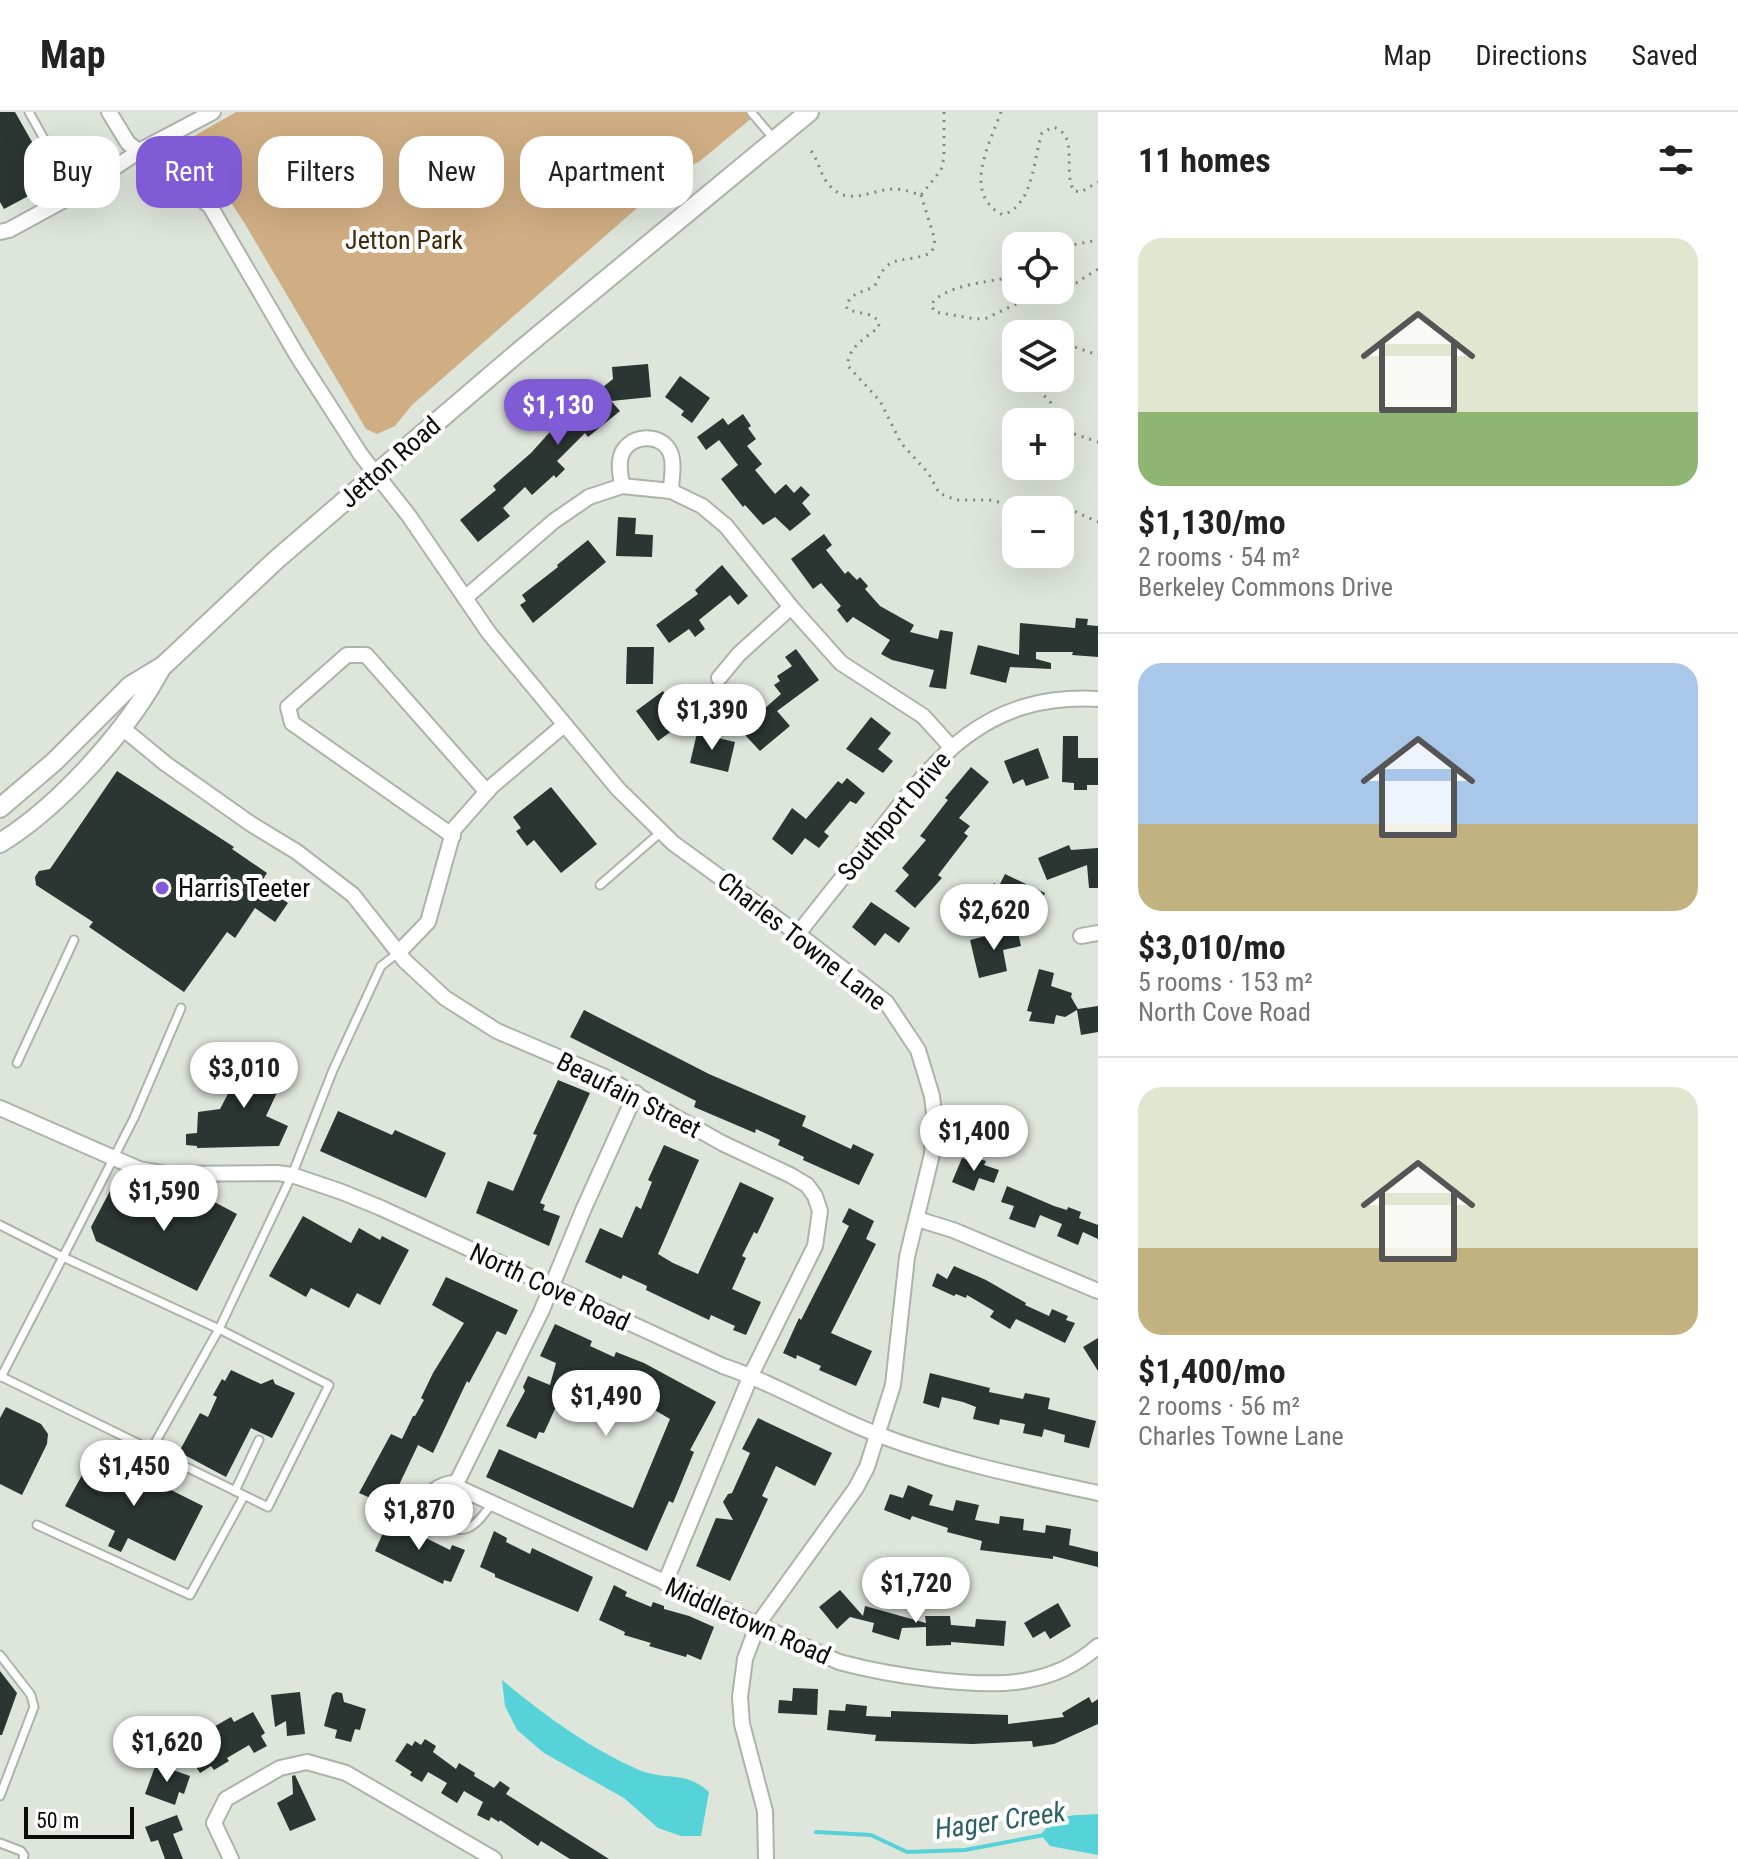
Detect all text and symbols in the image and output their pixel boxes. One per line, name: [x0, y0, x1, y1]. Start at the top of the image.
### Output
text: Map: [40, 33, 106, 77]
text: Map: [1383, 39, 1432, 72]
text: Directions: [1476, 39, 1587, 72]
text: Saved: [1631, 39, 1698, 72]
chip: Buy: [24, 136, 120, 208]
chip: Rent: [136, 136, 242, 208]
chip: Filters: [258, 136, 383, 208]
chip: New: [399, 136, 504, 208]
chip: Apartment: [520, 136, 693, 208]
icon: filters: [1654, 138, 1698, 182]
text: 11 homes: [1138, 140, 1271, 180]
park label: Jetton Park: [345, 225, 463, 255]
map controls: [1002, 232, 1074, 568]
button: locate: [1002, 232, 1074, 304]
icon: home: [1346, 290, 1490, 434]
button: layers: [1002, 320, 1074, 392]
pin: $1,130: [493, 379, 623, 447]
text: $1,130: [522, 390, 594, 420]
button: +: [1002, 408, 1074, 480]
street label: Jetton Road: [333, 410, 447, 514]
button: −: [1002, 496, 1074, 568]
text: $1,130/mo: [1138, 502, 1286, 542]
text: 2 rooms · 54 m²: [1138, 542, 1300, 572]
text: Berkeley Commons Drive: [1138, 572, 1393, 602]
pin: $1,390: [647, 684, 777, 752]
text: $1,390: [676, 695, 748, 725]
icon: home: [1346, 715, 1490, 859]
street label: Southport Drive: [831, 745, 957, 887]
street label: Charles Towne Lane: [712, 866, 892, 1016]
place label: Harris Teeter: [178, 873, 310, 903]
marker: Harris Teeter: [153, 879, 171, 897]
pin: $2,620: [929, 884, 1059, 952]
text: $2,620: [958, 895, 1030, 925]
text: $3,010/mo: [1138, 927, 1286, 967]
text: 5 rooms · 153 m²: [1138, 967, 1313, 997]
text: North Cove Road: [1138, 997, 1311, 1027]
pin: $3,010: [179, 1042, 309, 1110]
street label: Beaufain Street: [552, 1046, 706, 1144]
text: $3,010: [208, 1053, 280, 1083]
pin: $1,400: [909, 1105, 1039, 1173]
text: $1,400: [938, 1116, 1010, 1146]
icon: home: [1346, 1139, 1490, 1283]
pin: $1,590: [99, 1165, 229, 1233]
text: $1,590: [128, 1176, 200, 1206]
street label: North Cove Road: [465, 1237, 635, 1337]
text: $1,400/mo: [1138, 1351, 1286, 1391]
pin: $1,490: [541, 1370, 671, 1438]
text: $1,490: [570, 1381, 642, 1411]
text: 2 rooms · 56 m²: [1138, 1391, 1300, 1421]
text: Charles Towne Lane: [1138, 1421, 1344, 1451]
pin: $1,450: [69, 1440, 199, 1508]
text: $1,450: [98, 1451, 170, 1481]
pin: $1,870: [354, 1484, 484, 1552]
text: $1,870: [383, 1495, 455, 1525]
pin: $1,720: [851, 1557, 981, 1625]
text: $1,720: [880, 1568, 952, 1598]
street label: Middletown Road: [661, 1571, 835, 1671]
pin: $1,620: [102, 1716, 232, 1784]
text: $1,620: [131, 1727, 203, 1757]
water label: Hager Creek: [933, 1795, 1068, 1846]
scale bar: [24, 1803, 134, 1839]
text: 50 m: [36, 1808, 79, 1833]

